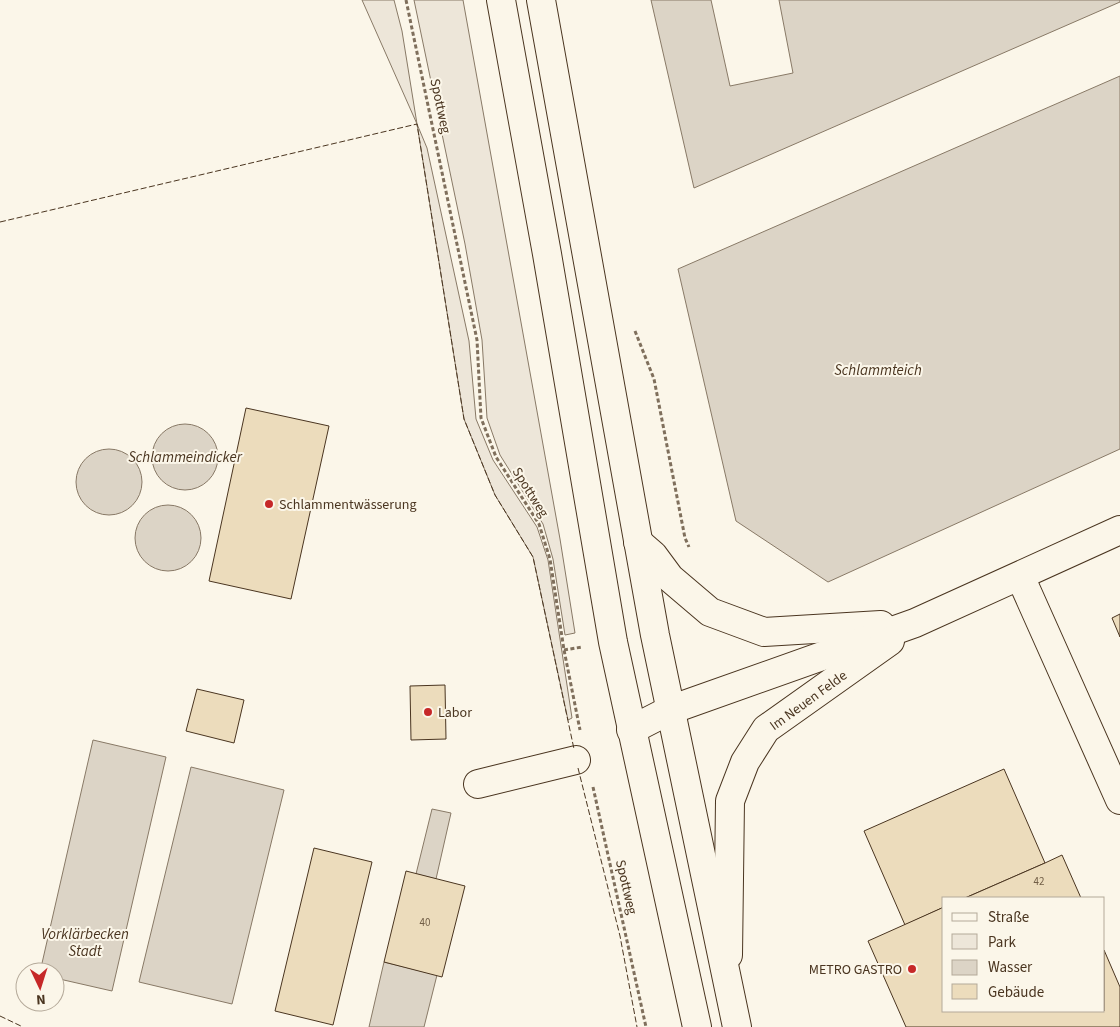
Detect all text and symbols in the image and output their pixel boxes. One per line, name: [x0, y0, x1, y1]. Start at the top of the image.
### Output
street label: Spottweg: [424, 77, 456, 136]
water label: Schlammteich: [834, 360, 922, 381]
water label: Schlammeindicker: [128, 447, 243, 468]
street label: Spottweg: [507, 464, 553, 521]
place label: Schlammentwässerung: [279, 495, 417, 515]
marker: Schlammentwässerung: [263, 498, 275, 510]
street label: Im Neuen Felde: [766, 666, 851, 736]
place label: Labor: [438, 703, 472, 723]
marker: Labor: [422, 706, 434, 718]
street label: Spottweg: [610, 858, 642, 917]
house number: 42: [1034, 874, 1044, 889]
legend: [942, 897, 1105, 1012]
text: Straße: [988, 907, 1029, 928]
house number: 40: [420, 915, 430, 930]
water label: Vorklärbecken Stadt: [41, 924, 129, 962]
text: Park: [988, 932, 1017, 953]
text: Wasser: [988, 957, 1033, 978]
place label: METRO GASTRO: [809, 960, 902, 980]
north arrow: [15, 962, 65, 1012]
marker: METRO GASTRO: [906, 963, 918, 975]
text: Gebäude: [988, 982, 1044, 1003]
text: N: [35, 989, 46, 1009]

